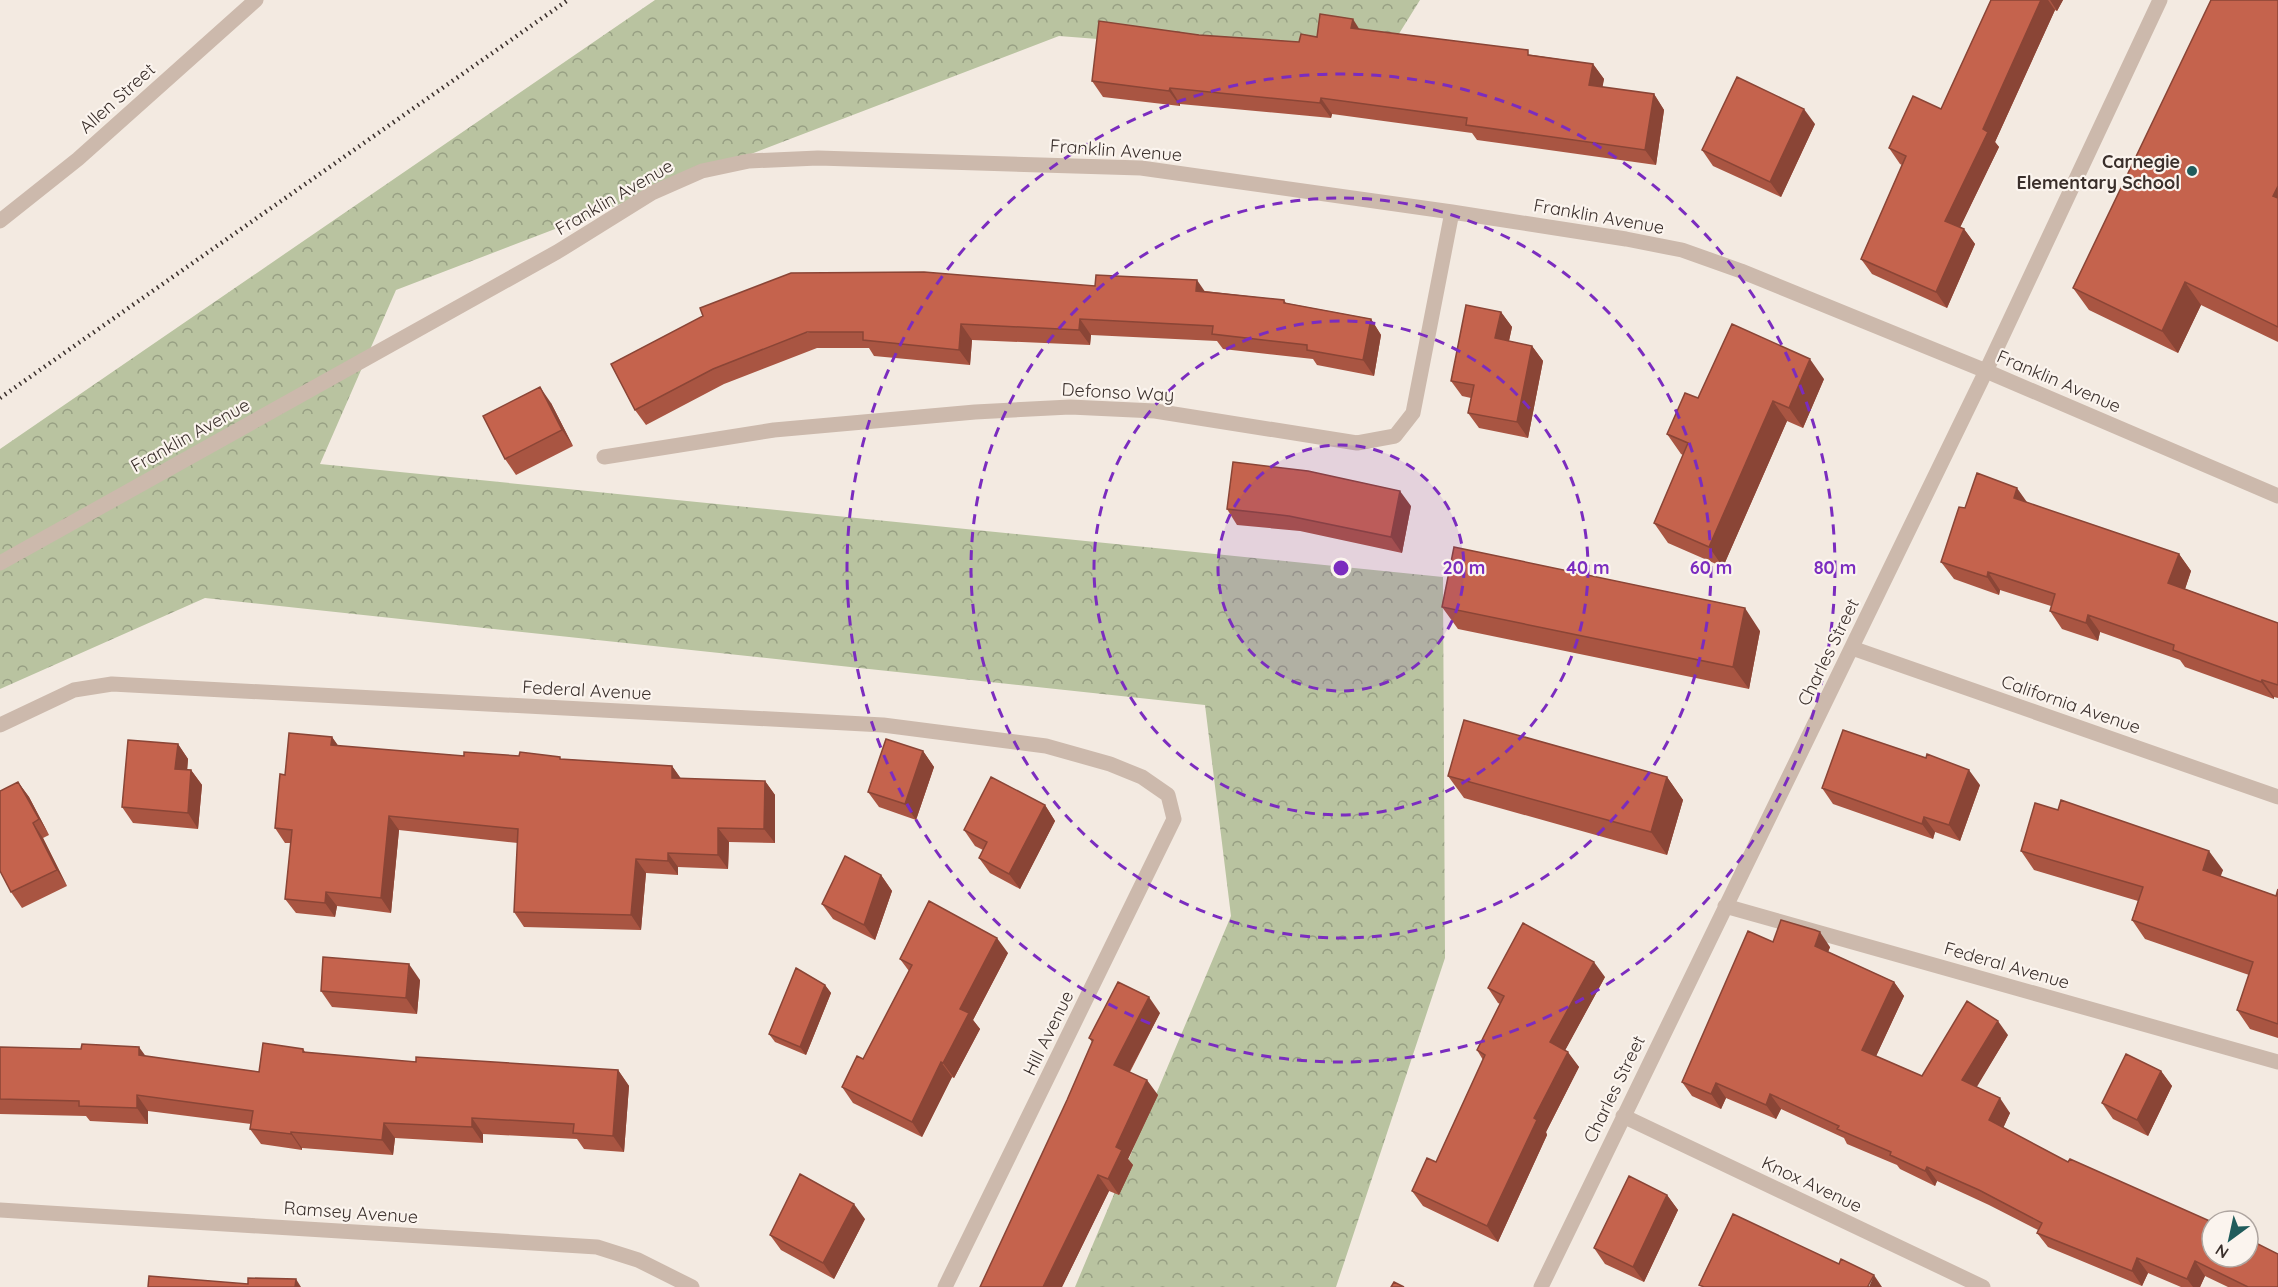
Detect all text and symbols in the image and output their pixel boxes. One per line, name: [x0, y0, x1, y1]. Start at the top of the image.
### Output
street label: Allen Street: [74, 58, 160, 138]
street label: Franklin Avenue: [1049, 134, 1183, 166]
place label: Carnegie Elementary School: [2016, 150, 2180, 194]
street label: Franklin Avenue: [551, 154, 677, 240]
marker: Carnegie Elementary School: [2185, 164, 2199, 178]
street label: Franklin Avenue: [1532, 193, 1666, 239]
street label: Franklin Avenue: [1994, 345, 2124, 417]
street label: Defonso Way: [1061, 378, 1175, 406]
street label: Franklin Avenue: [126, 393, 254, 477]
text: 20 m: [1443, 556, 1485, 579]
text: 40 m: [1566, 556, 1610, 579]
text: 60 m: [1690, 556, 1732, 579]
text: 80 m: [1814, 556, 1856, 579]
centre of rings: [1331, 558, 1351, 578]
street label: Charles Street: [1792, 595, 1864, 709]
street label: California Avenue: [1998, 669, 2144, 739]
street label: Federal Avenue: [522, 675, 652, 705]
street label: Federal Avenue: [1942, 936, 2072, 994]
street label: Hill Avenue: [1018, 987, 1078, 1079]
street label: Charles Street: [1578, 1032, 1650, 1146]
street label: Knox Avenue: [1758, 1151, 1866, 1217]
street label: Ramsey Avenue: [283, 1196, 419, 1228]
north arrow: [2200, 1209, 2260, 1269]
text: N: [2211, 1240, 2232, 1263]

